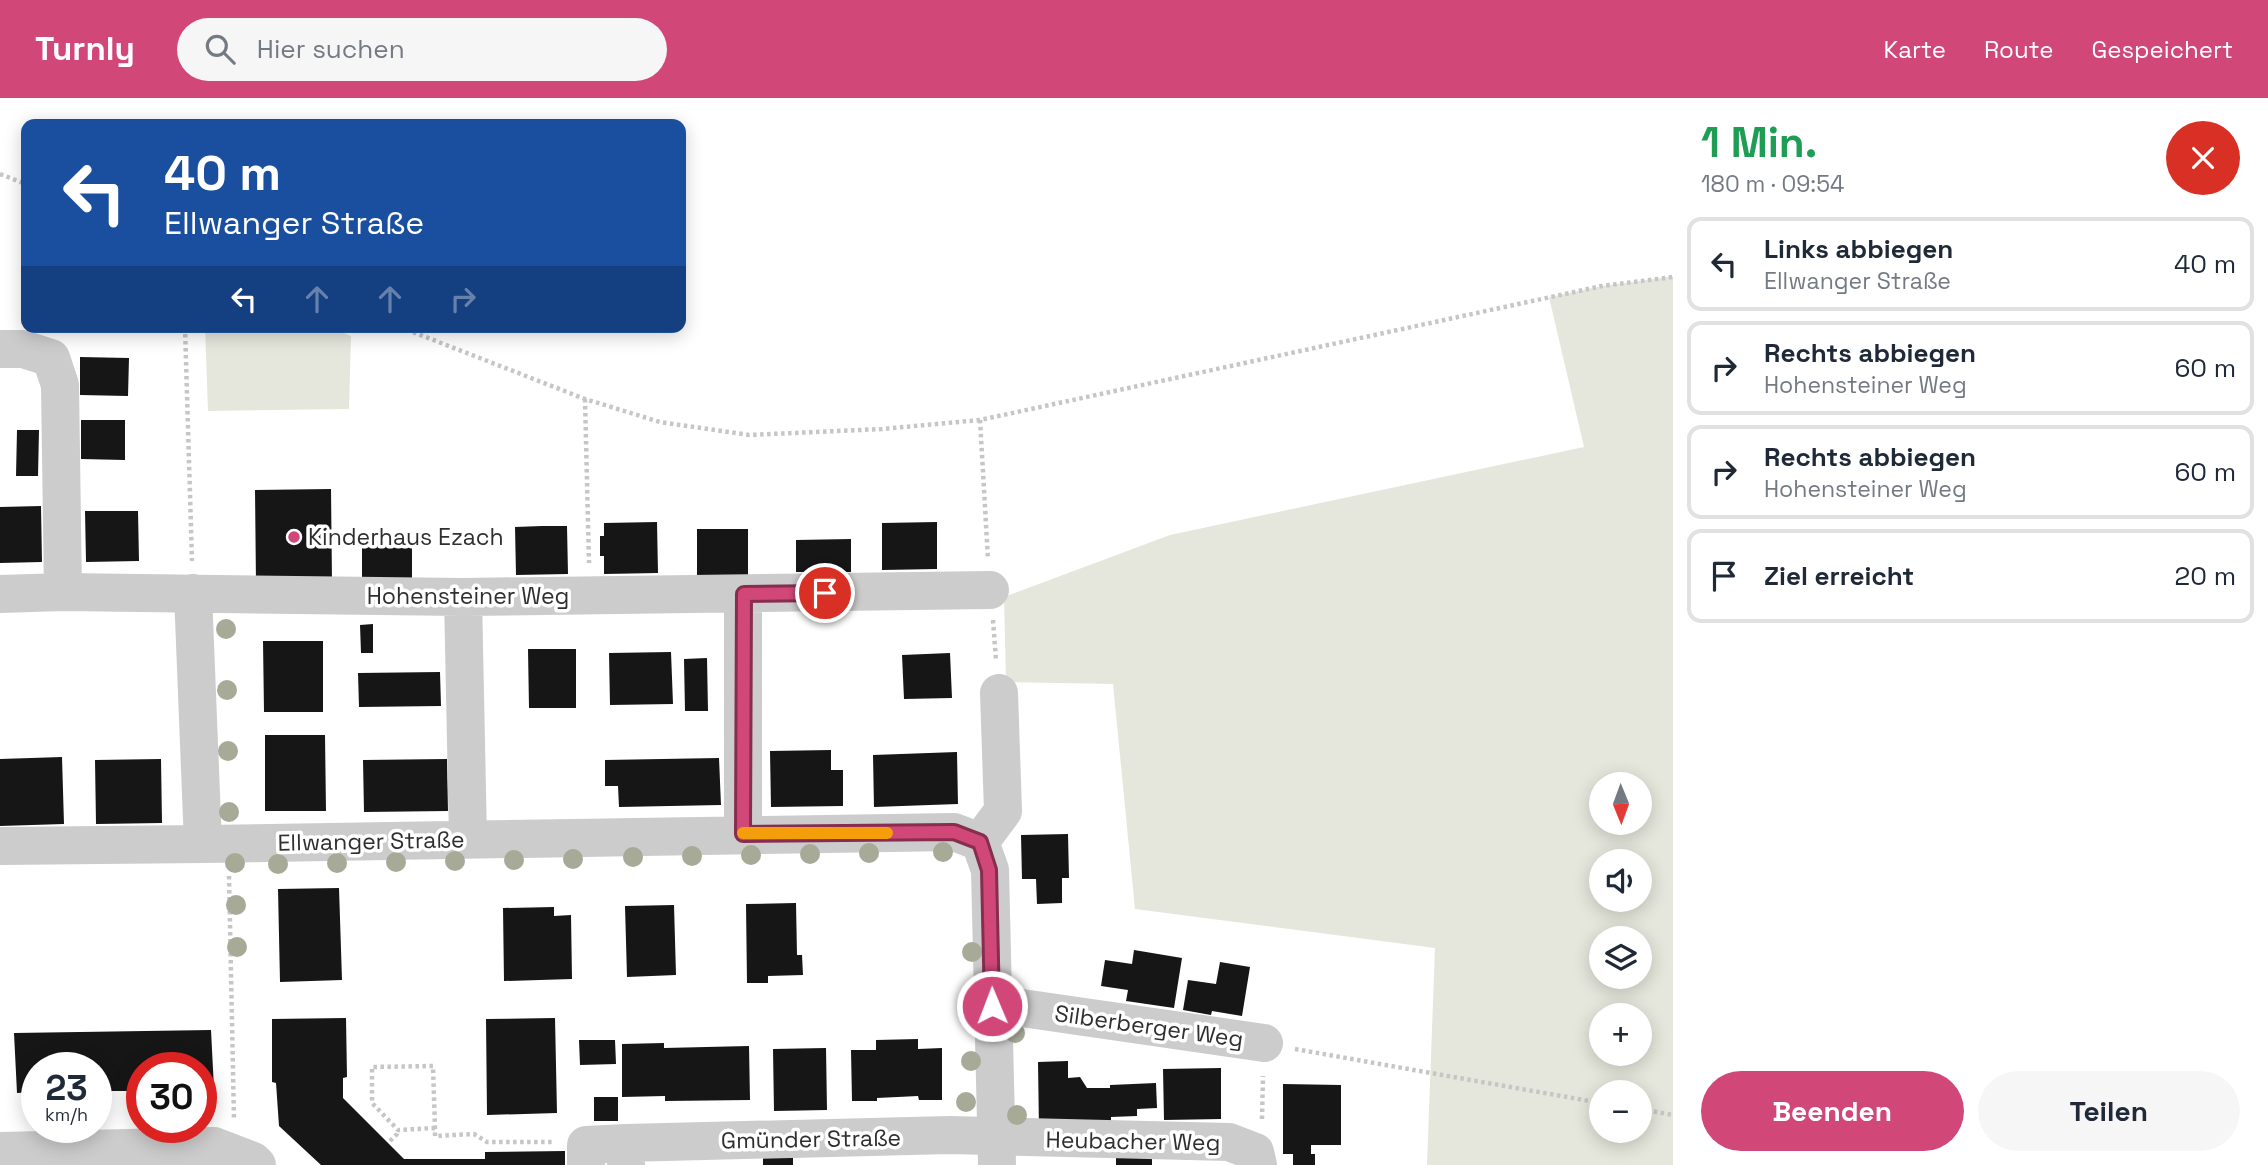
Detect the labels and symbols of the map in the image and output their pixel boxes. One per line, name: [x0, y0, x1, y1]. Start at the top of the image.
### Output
place label: Kinderhaus Ezach: [308, 522, 504, 552]
marker: Kinderhaus Ezach: [286, 529, 302, 545]
pin: [795, 563, 855, 623]
street label: Hohensteiner Weg: [367, 581, 569, 611]
north arrow: [1589, 772, 1652, 835]
street label: Ellwanger Straße: [277, 824, 465, 858]
position arrow: [955, 969, 1029, 1043]
street label: Silberberger Weg: [1053, 998, 1245, 1054]
speed limit sign: 30: [126, 1052, 217, 1143]
street label: Gmünder Straße: [721, 1122, 901, 1156]
street label: Heubacher Weg: [1045, 1124, 1221, 1158]

